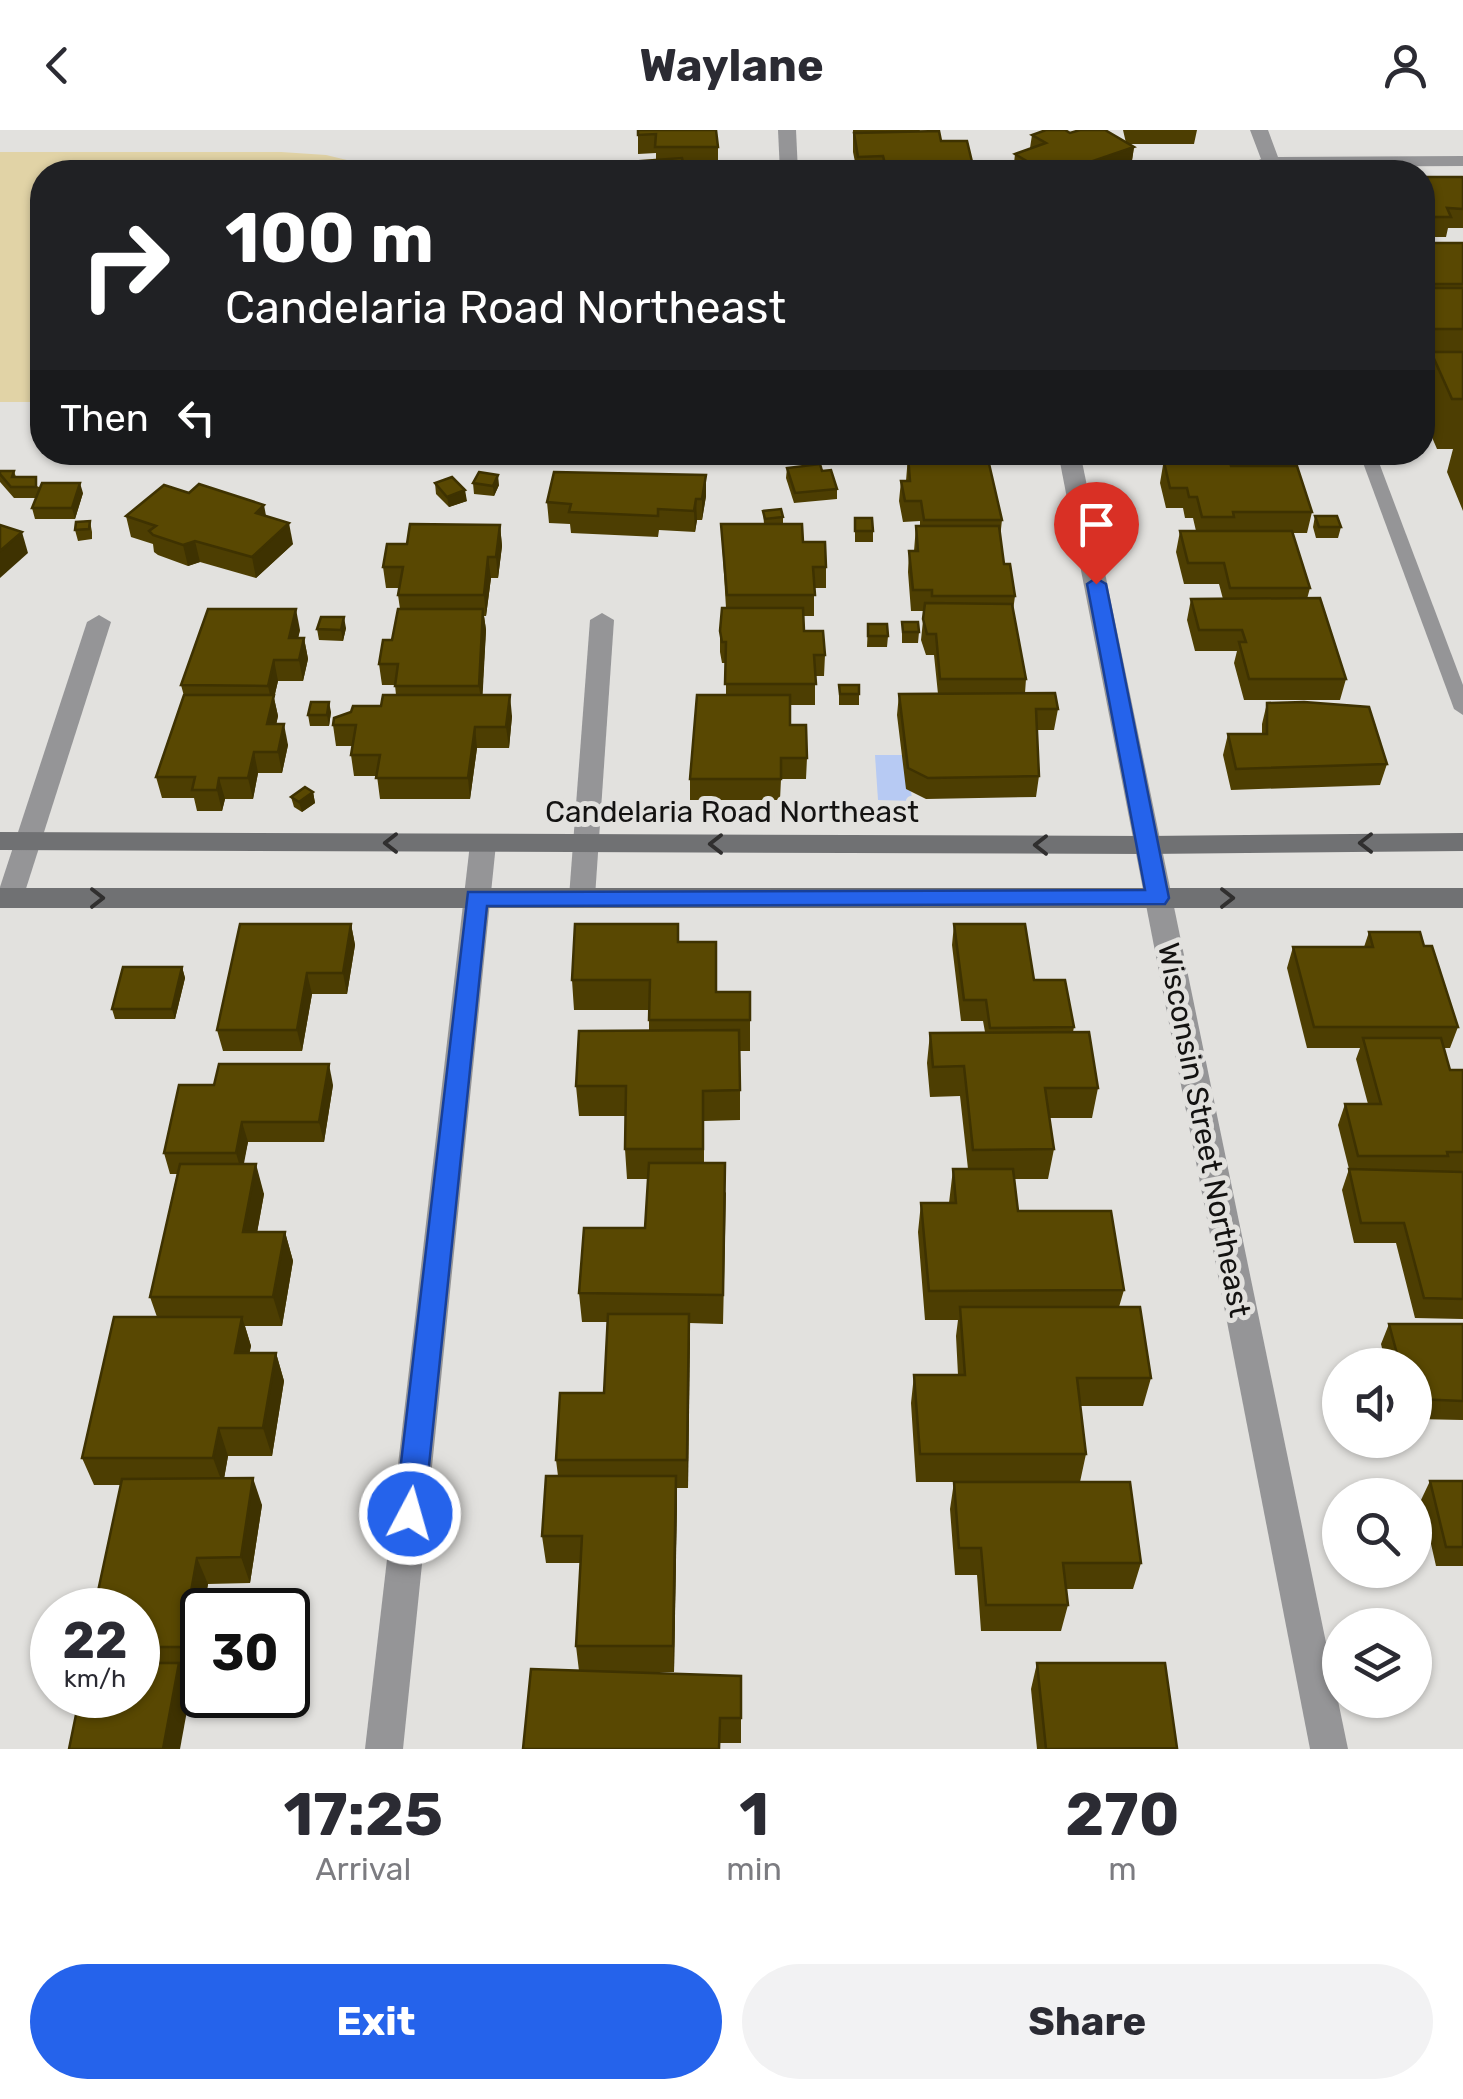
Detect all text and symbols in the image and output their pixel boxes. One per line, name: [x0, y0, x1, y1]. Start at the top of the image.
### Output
icon: back: [30, 38, 85, 93]
icon: person: [1378, 38, 1433, 93]
text: Waylane: [639, 39, 824, 92]
text: 100 m: [225, 197, 434, 280]
icon: right: [60, 200, 190, 330]
text: Candelaria Road Northeast: [225, 281, 786, 334]
icon: left: [169, 390, 224, 445]
text: Then: [60, 395, 149, 441]
pin: [1054, 482, 1139, 585]
icon: arrive: [1069, 497, 1124, 552]
street label: Candelaria Road Northeast: [545, 794, 919, 830]
one-way arrow: [382, 832, 398, 854]
one-way arrow: [1357, 832, 1372, 854]
one-way arrow: [707, 833, 722, 855]
one-way arrow: [1032, 834, 1048, 856]
one-way arrow: [90, 887, 106, 909]
one-way arrow: [1220, 887, 1236, 909]
street label: Wisconsin Street Northeast: [1150, 940, 1258, 1320]
map controls: [1322, 1348, 1432, 1718]
button: sound: [1322, 1348, 1432, 1458]
position arrow: [358, 1462, 462, 1566]
button: search: [1322, 1478, 1432, 1588]
speed limit sign: 30: [180, 1588, 310, 1718]
button: layers: [1322, 1608, 1432, 1718]
text: 22: [63, 1611, 128, 1671]
text: km/h: [64, 1664, 126, 1693]
text: 17:25: [283, 1779, 443, 1850]
text: 1: [739, 1779, 769, 1850]
text: 270: [1065, 1779, 1180, 1850]
text: Arrival: [315, 1850, 411, 1888]
text: min: [726, 1850, 782, 1888]
text: m: [1108, 1850, 1137, 1888]
button: Exit: [30, 1964, 722, 2079]
button: Share: [742, 1964, 1433, 2079]

